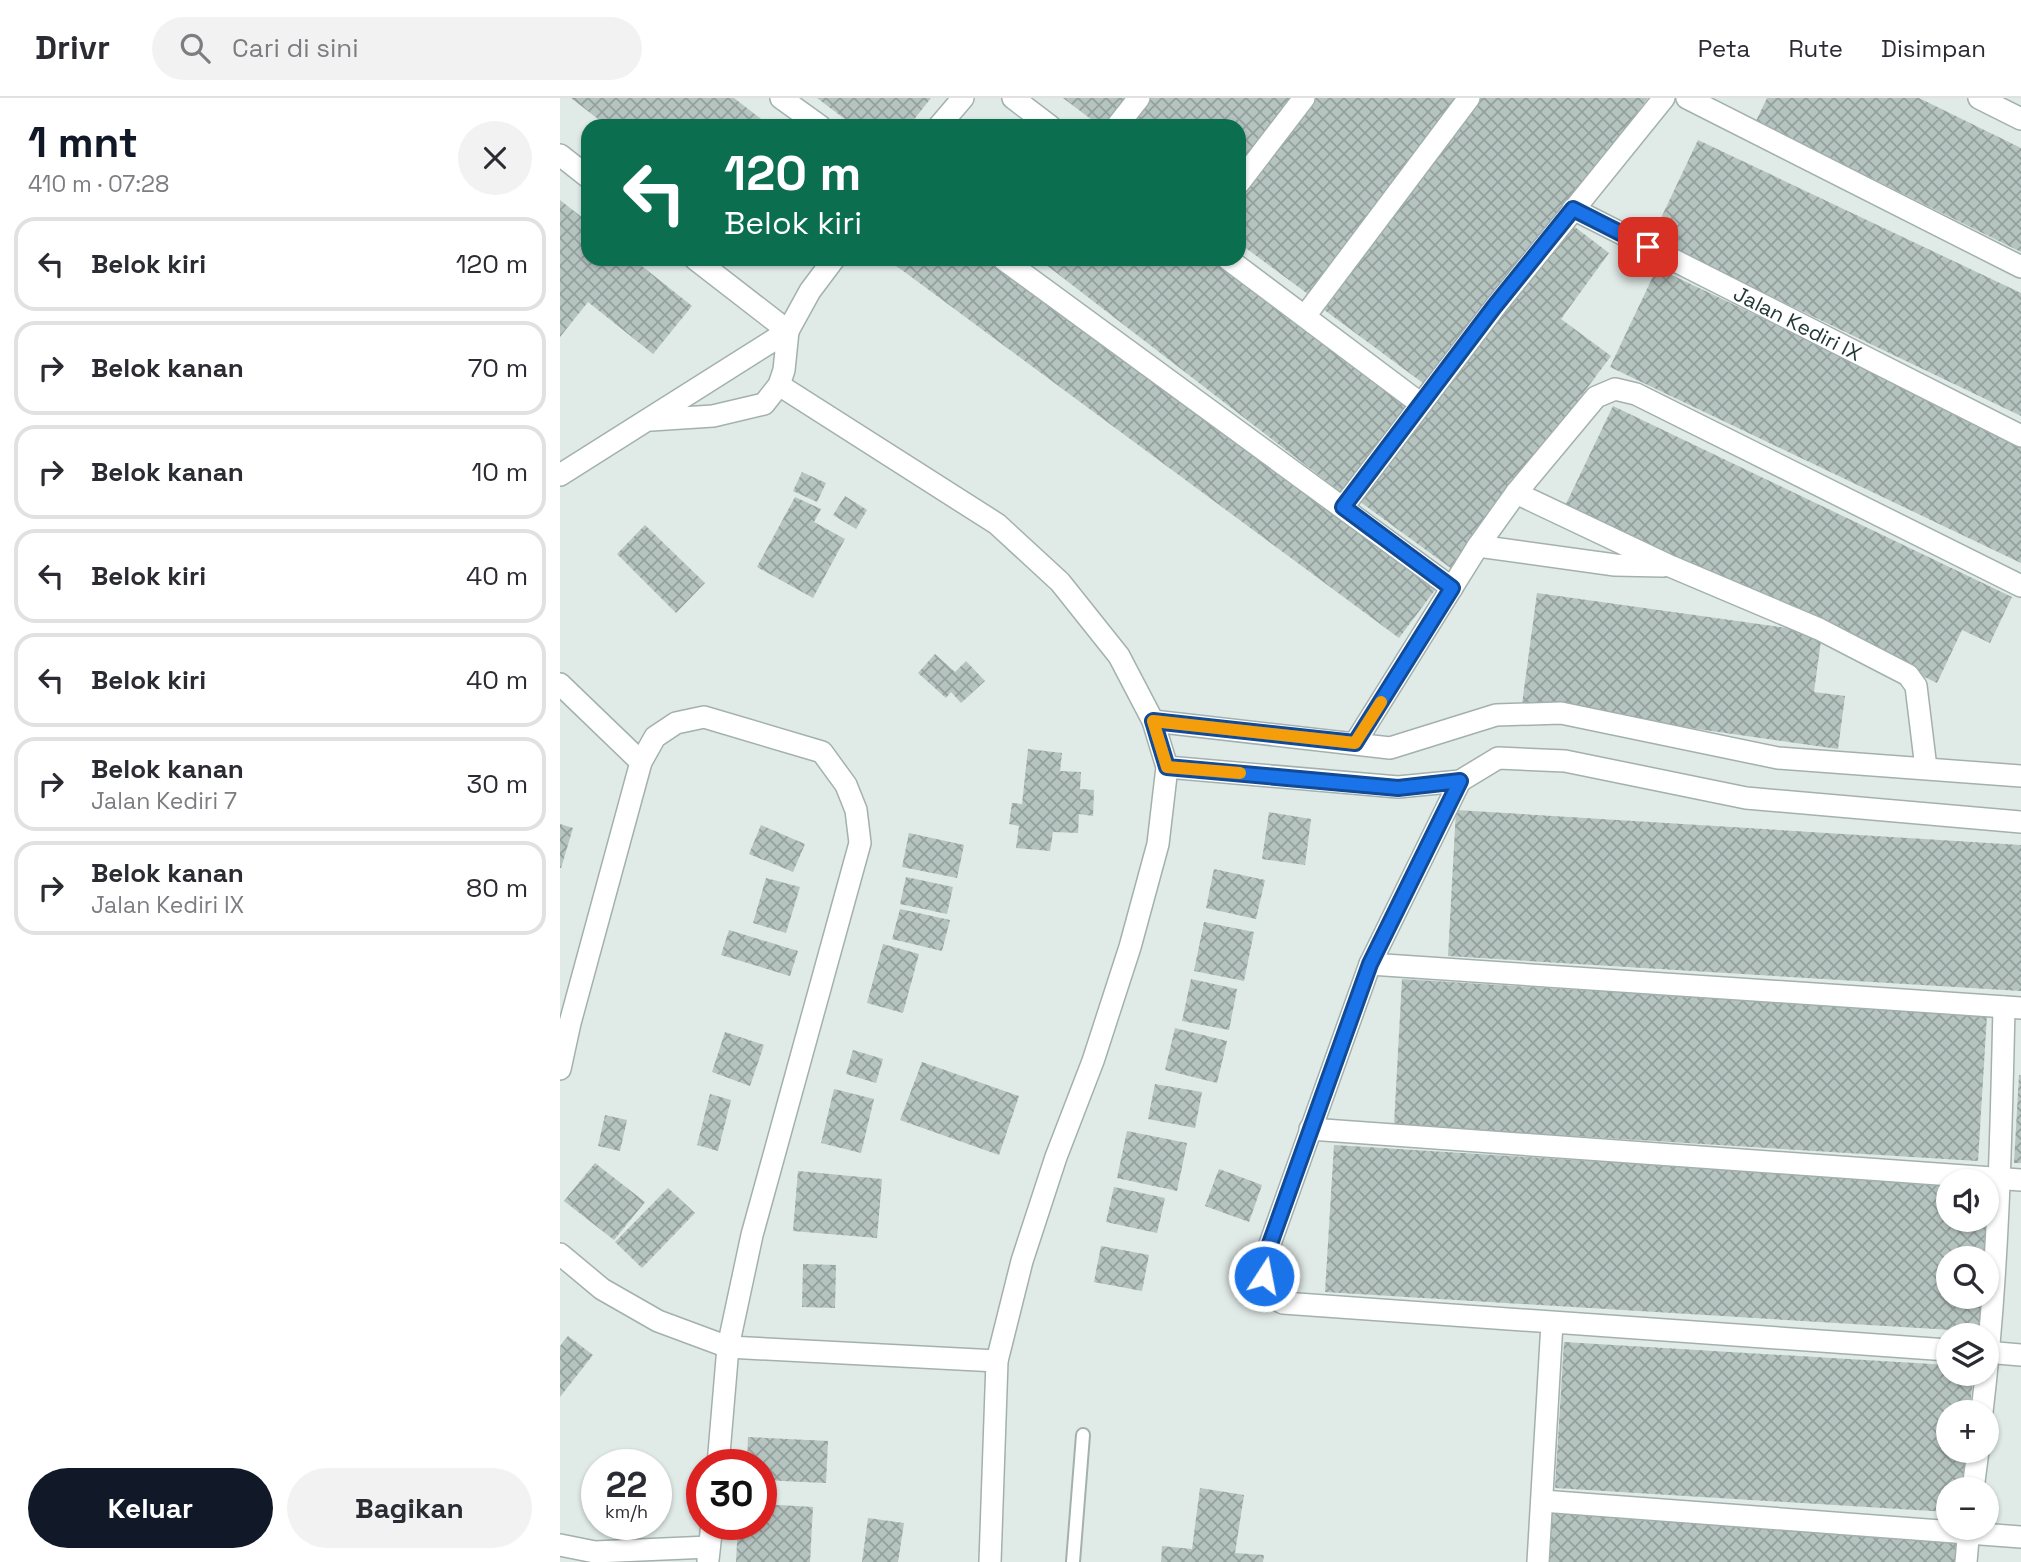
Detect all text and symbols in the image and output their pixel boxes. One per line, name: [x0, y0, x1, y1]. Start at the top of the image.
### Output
search box: [152, 17, 642, 80]
text: Drivr: [35, 27, 110, 69]
icon: search: [176, 29, 214, 67]
text: Cari di sini: [232, 31, 359, 65]
text: Peta: [1698, 33, 1750, 64]
text: Rute: [1788, 33, 1843, 64]
text: Disimpan: [1881, 33, 1986, 64]
text: 1 mnt: [28, 116, 138, 169]
button: close: [458, 121, 532, 195]
text: 120 m: [724, 142, 861, 204]
icon: left: [609, 147, 700, 238]
text: 410 m · 07:28: [28, 169, 169, 199]
text: Belok kiri: [724, 203, 862, 243]
pin: [1618, 217, 1678, 277]
icon: arrive: [1629, 228, 1667, 266]
icon: left: [32, 245, 70, 283]
text: Belok kiri: [91, 247, 206, 281]
text: 120 m: [456, 247, 528, 281]
street label: Jalan Kediri IX: [1729, 279, 1866, 367]
icon: right: [32, 349, 70, 387]
text: Belok kanan: [91, 351, 244, 385]
text: 70 m: [468, 351, 528, 385]
icon: right: [32, 453, 70, 491]
text: Belok kanan: [91, 455, 244, 489]
text: 10 m: [471, 455, 528, 489]
icon: left: [32, 557, 70, 595]
text: Belok kiri: [91, 559, 206, 593]
text: 40 m: [466, 559, 528, 593]
icon: left: [32, 661, 70, 699]
text: Belok kiri: [91, 663, 206, 697]
text: 40 m: [466, 663, 528, 697]
text: Belok kanan: [91, 752, 244, 786]
icon: right: [32, 765, 70, 803]
text: 30 m: [467, 767, 528, 801]
text: Jalan Kediri 7: [91, 786, 237, 816]
text: Belok kanan: [91, 856, 244, 890]
icon: right: [32, 869, 70, 907]
text: 80 m: [466, 871, 528, 905]
text: Jalan Kediri IX: [91, 890, 244, 920]
map controls: [1936, 1169, 1999, 1540]
button: sound: [1936, 1169, 1999, 1232]
position arrow: [1227, 1239, 1301, 1313]
button: search: [1936, 1246, 1999, 1309]
button: layers: [1936, 1323, 1999, 1386]
button: +: [1936, 1400, 1999, 1463]
speed limit sign: 30: [686, 1449, 777, 1540]
text: 22: [606, 1463, 647, 1507]
button: Keluar: [28, 1468, 273, 1548]
button: Bagikan: [287, 1468, 532, 1548]
button: −: [1936, 1477, 1999, 1540]
text: km/h: [605, 1500, 648, 1523]

